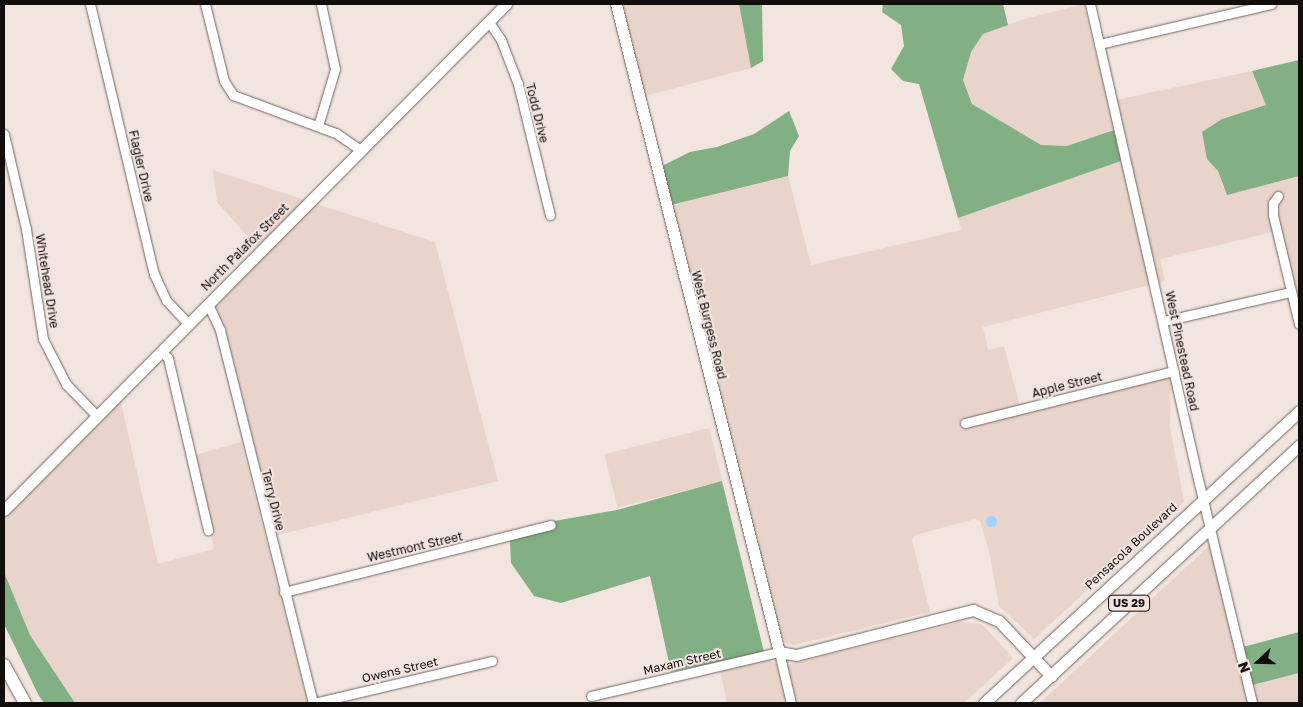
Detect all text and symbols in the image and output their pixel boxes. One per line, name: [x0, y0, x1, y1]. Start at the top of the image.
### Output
street label: Todd Drive: [523, 82, 551, 144]
street label: Flagler Drive: [126, 129, 156, 203]
street label: North Palafox Street: [198, 200, 292, 294]
street label: Whitehead Drive: [32, 233, 62, 329]
street label: West Burgess Road: [689, 269, 729, 381]
street label: West Pinestead Road: [1162, 290, 1202, 412]
street label: Apple Street: [1030, 369, 1104, 401]
street label: Terry Drive: [258, 468, 288, 532]
street label: Pensacola Boulevard: [1082, 500, 1180, 592]
street label: Westmont Street: [366, 529, 464, 565]
road number: US 29: [1108, 594, 1150, 612]
north arrow: [1233, 637, 1283, 687]
street label: Maxam Street: [642, 646, 722, 678]
street label: Owens Street: [361, 654, 439, 686]
text: N: [1234, 660, 1253, 676]

